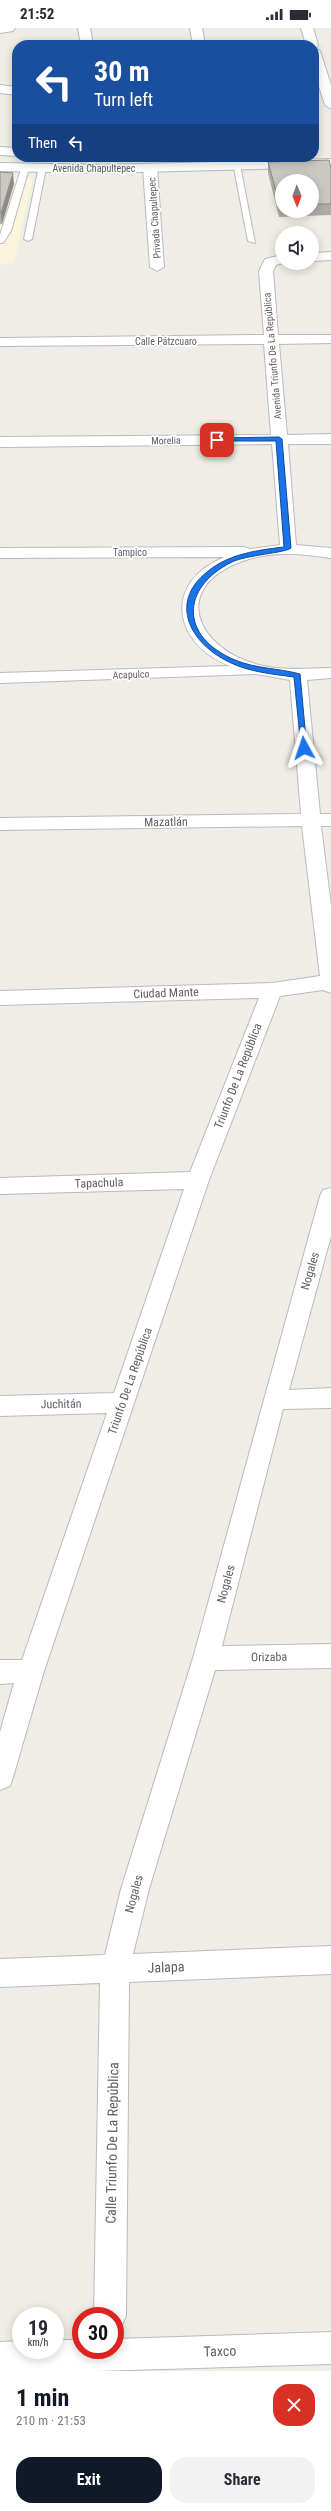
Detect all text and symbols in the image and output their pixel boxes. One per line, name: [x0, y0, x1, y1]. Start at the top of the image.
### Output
text: 21:52: [20, 5, 54, 23]
text: 30 m: [94, 55, 150, 88]
icon: left: [28, 56, 80, 108]
text: Turn left: [94, 89, 153, 110]
icon: left: [65, 132, 87, 154]
text: Then: [28, 134, 57, 152]
street label: Avenida Chapultepec: [53, 163, 136, 174]
north arrow: [275, 174, 319, 218]
map controls: [275, 174, 319, 270]
street label: Privada Chapultepec: [146, 177, 163, 259]
button: sound: [275, 226, 319, 270]
street label: Avenida Triunfo De La República: [261, 292, 284, 420]
street label: Calle Pátzcuaro: [135, 336, 197, 347]
pin: [200, 423, 234, 457]
icon: arrive: [206, 429, 228, 451]
street label: Morelia: [151, 435, 181, 446]
street label: Tampico: [113, 547, 147, 558]
street label: Acapulco: [112, 668, 150, 681]
position arrow: [283, 727, 325, 769]
street label: Mazatlán: [144, 815, 188, 829]
street label: Ciudad Mante: [133, 985, 199, 1001]
street label: Triunfo De La República: [211, 1021, 265, 1131]
street label: Tapachula: [74, 1175, 124, 1191]
street label: Nogales: [298, 1250, 322, 1292]
street label: Triunfo De La República: [105, 1325, 155, 1436]
street label: Juchitán: [40, 1397, 82, 1411]
street label: Nogales: [214, 1563, 238, 1605]
street label: Orizaba: [251, 1650, 288, 1664]
street label: Nogales: [122, 1873, 146, 1915]
street label: Jalapa: [147, 1958, 185, 1976]
street label: Calle Triunfo De La República: [103, 2062, 121, 2224]
speed limit sign: 30: [72, 2307, 124, 2359]
text: 19: [28, 2316, 48, 2340]
text: km/h: [28, 2337, 48, 2348]
street label: Taxco: [203, 2342, 237, 2360]
text: 1 min: [16, 2384, 69, 2412]
button: close: [273, 2384, 315, 2426]
text: 210 m · 21:53: [16, 2413, 86, 2428]
button: Exit: [16, 2457, 162, 2503]
button: Share: [170, 2457, 315, 2503]

